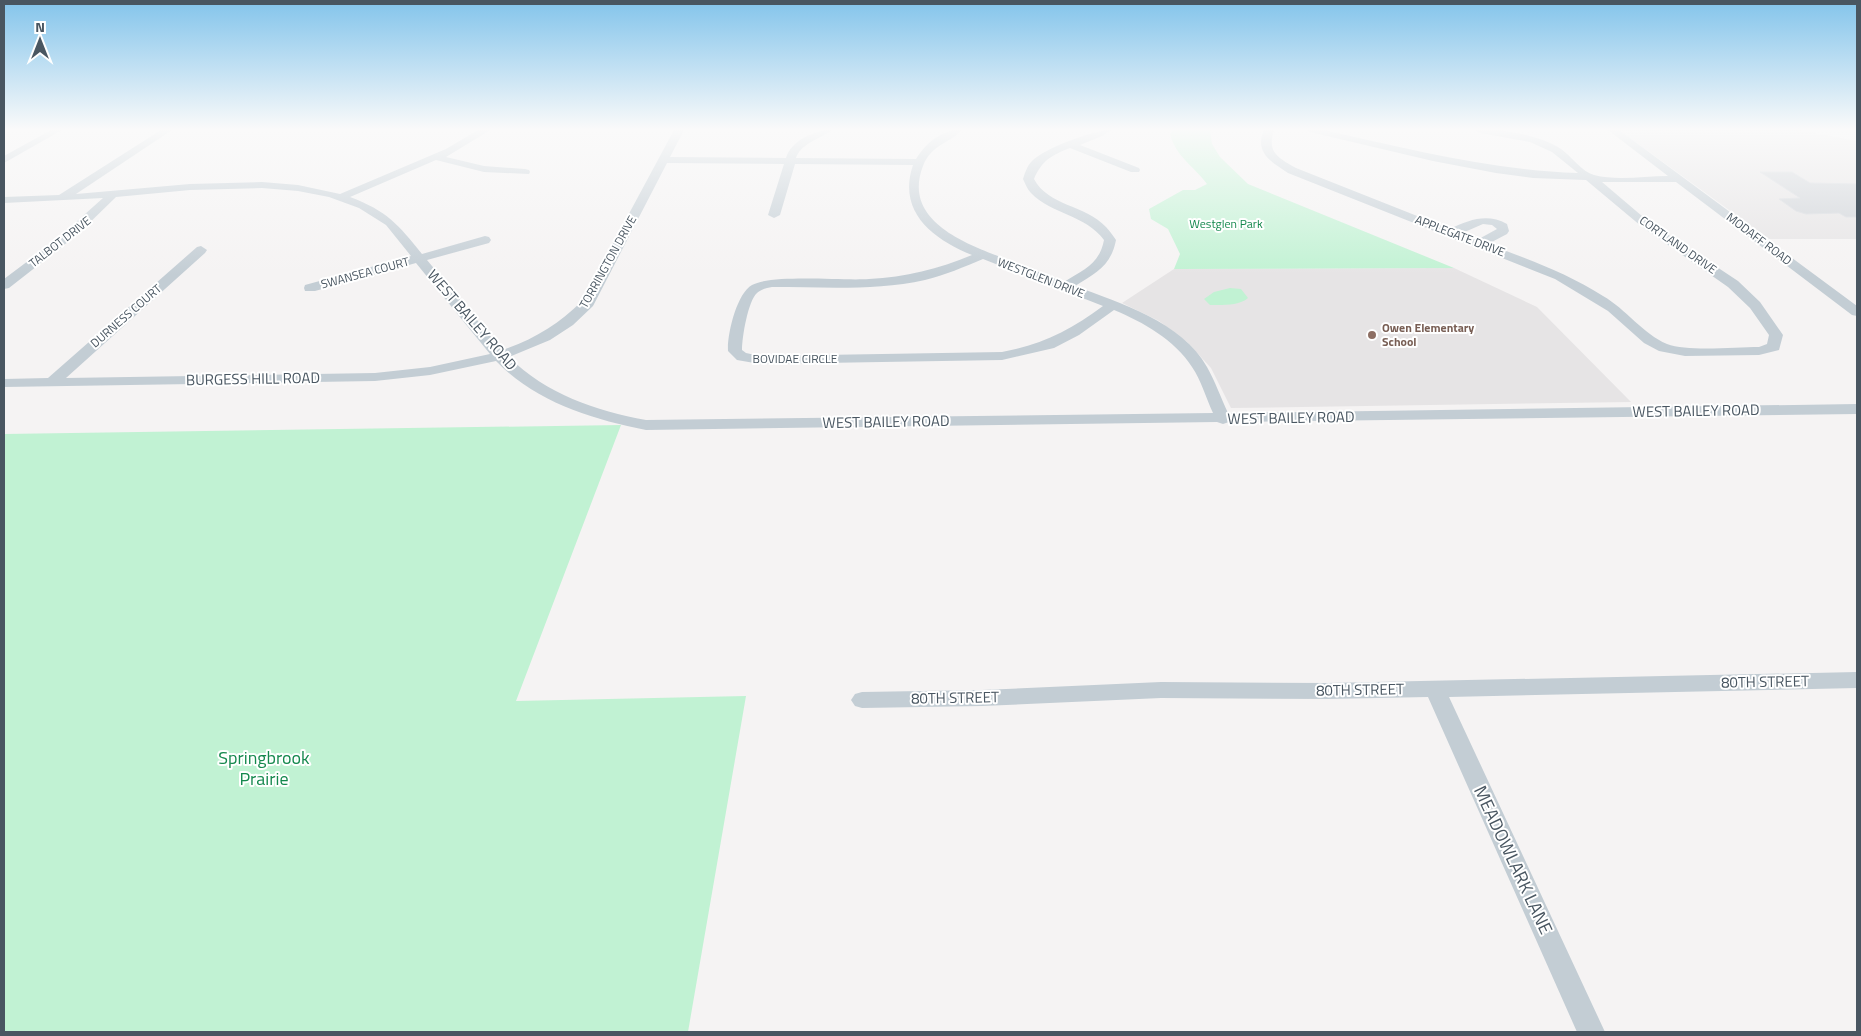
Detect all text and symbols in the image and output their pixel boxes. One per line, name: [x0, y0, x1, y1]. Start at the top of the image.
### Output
north arrow: [15, 15, 65, 65]
text: N: [35, 16, 45, 37]
street label: MODAFF ROAD: [1722, 208, 1796, 270]
street label: APPLEGATE DRIVE: [1412, 210, 1508, 262]
street label: TALBOT DRIVE: [25, 211, 95, 272]
street label: TORRINGTON DRIVE: [574, 211, 641, 312]
street label: CORTLAND DRIVE: [1636, 211, 1721, 279]
park label: Westglen Park: [1189, 214, 1263, 233]
street label: SWANSEA COURT: [319, 251, 412, 293]
street label: WESTGLEN DRIVE: [995, 252, 1088, 303]
street label: WEST BAILEY ROAD: [422, 264, 523, 375]
street label: DURNESS COURT: [86, 279, 166, 352]
place label: Owen Elementary School: [1382, 318, 1474, 351]
marker: Owen Elementary School: [1366, 329, 1378, 341]
street label: BOVIDAE CIRCLE: [753, 349, 838, 368]
street label: BURGESS HILL ROAD: [186, 366, 320, 391]
street label: WEST BAILEY ROAD: [1632, 398, 1760, 423]
street label: WEST BAILEY ROAD: [1227, 405, 1355, 430]
street label: WEST BAILEY ROAD: [822, 409, 950, 434]
street label: 80TH STREET: [1721, 669, 1809, 694]
street label: 80TH STREET: [1316, 677, 1404, 702]
street label: 80TH STREET: [911, 685, 999, 710]
park label: Springbrook Prairie: [218, 744, 310, 792]
street label: MEADOWLARK LANE: [1467, 781, 1560, 939]

